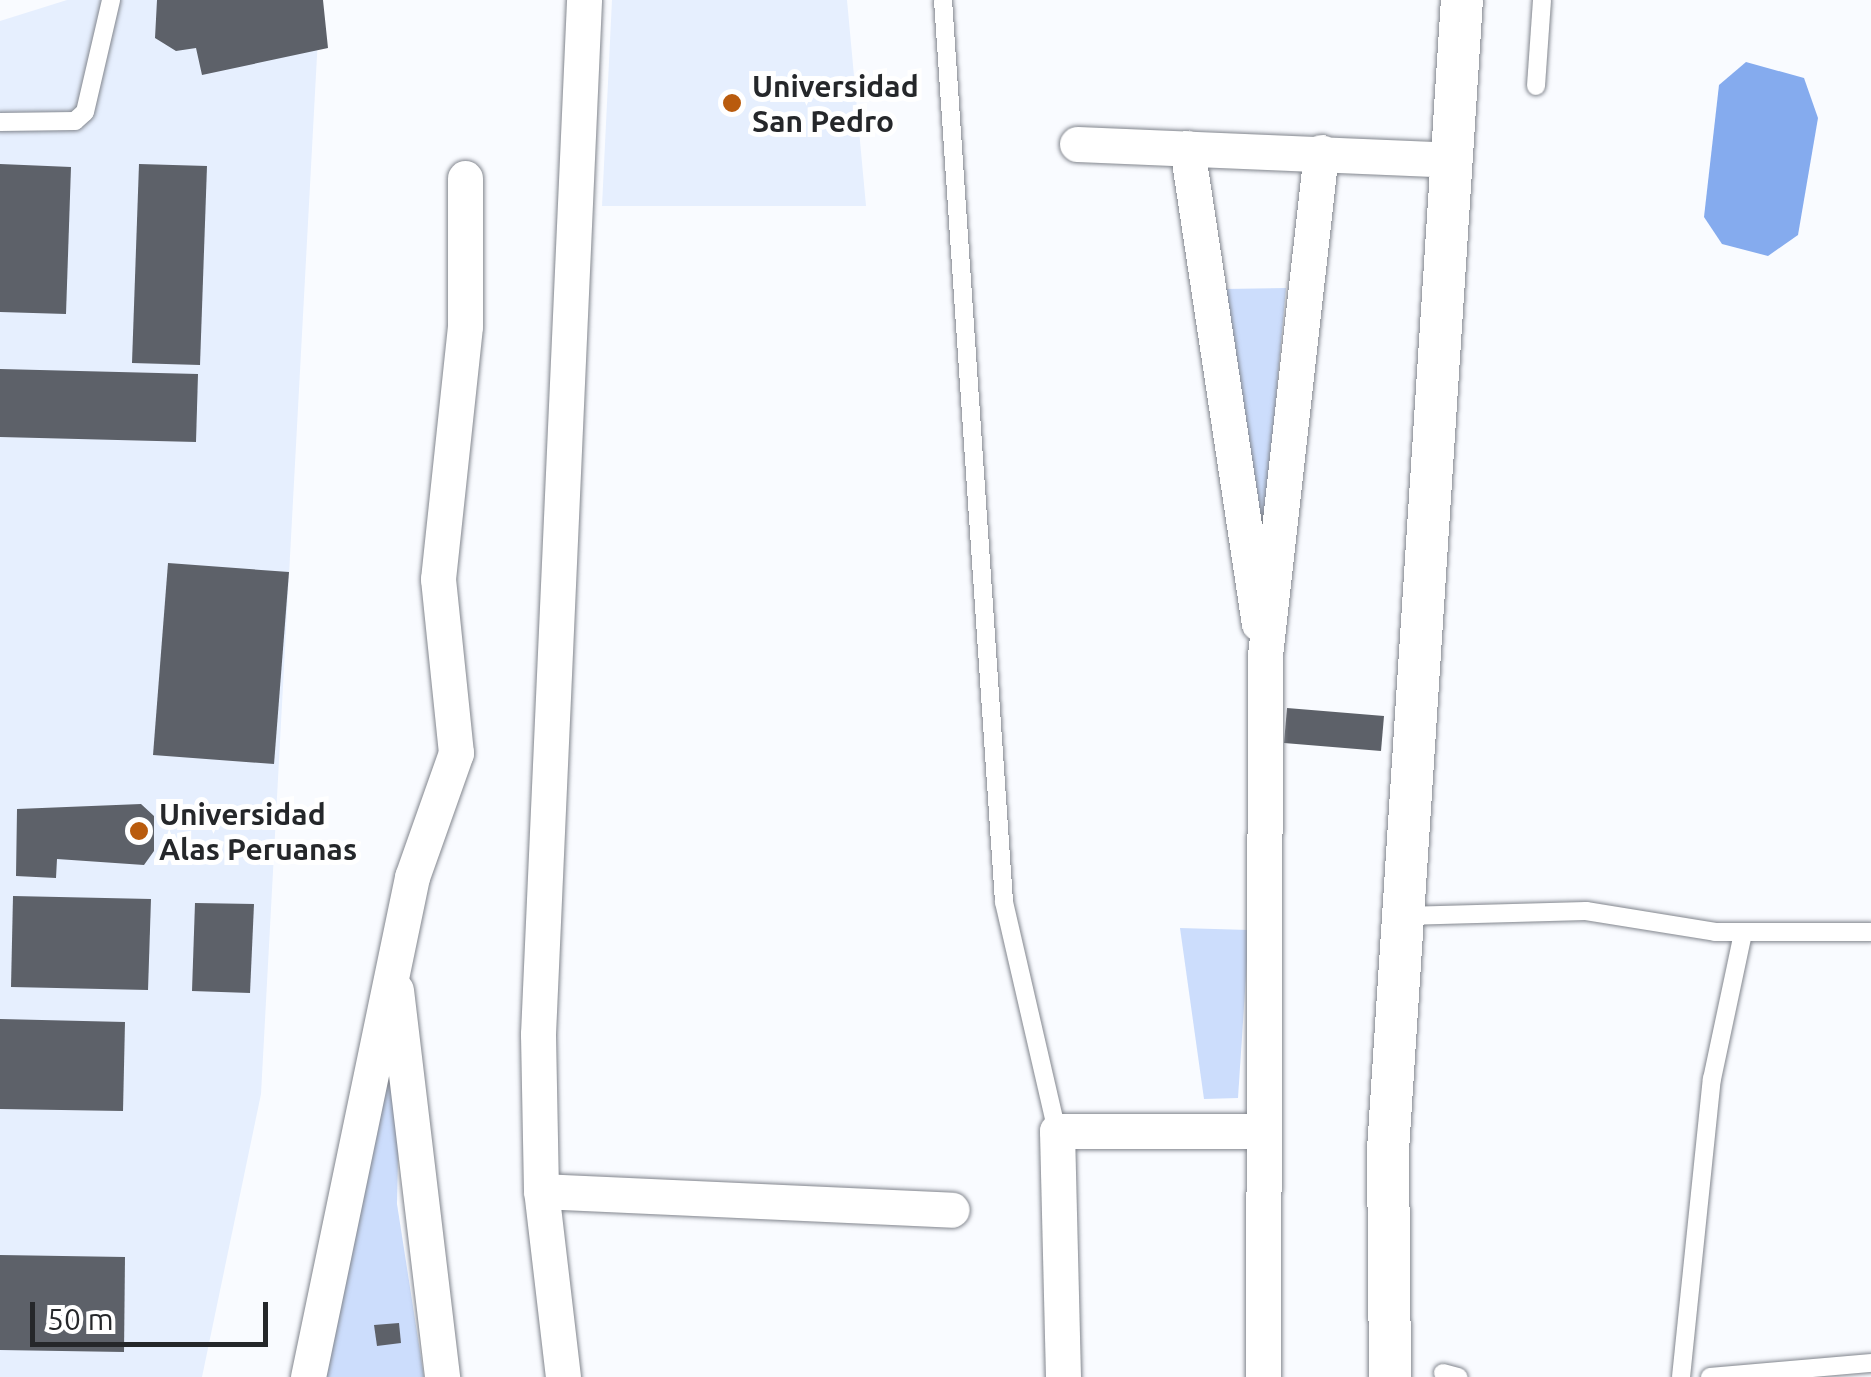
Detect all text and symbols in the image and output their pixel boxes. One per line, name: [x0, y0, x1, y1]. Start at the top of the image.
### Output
place label: Universidad San Pedro: [752, 68, 919, 138]
marker: Universidad San Pedro: [721, 92, 743, 114]
place label: Universidad Alas Peruanas: [159, 796, 357, 866]
marker: Universidad Alas Peruanas: [128, 820, 150, 842]
scale bar: [35, 1282, 272, 1344]
text: 50 m: [47, 1302, 114, 1336]

